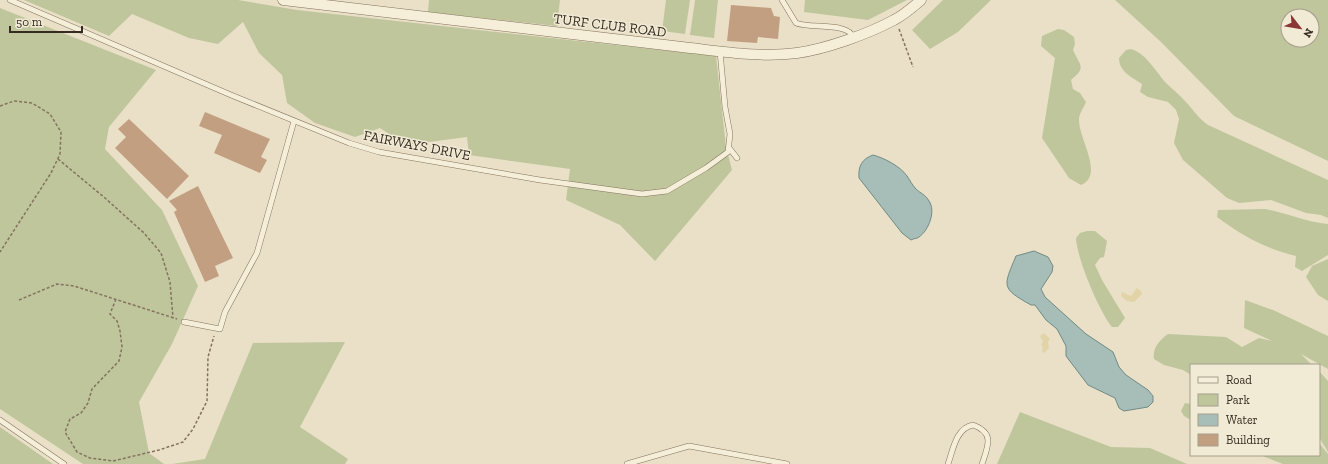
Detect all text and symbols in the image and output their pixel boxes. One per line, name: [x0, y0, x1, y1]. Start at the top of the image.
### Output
scale bar: [10, 8, 82, 34]
north arrow: [1280, 8, 1320, 48]
street label: TURF CLUB ROAD: [553, 10, 667, 41]
text: 50 m: [16, 15, 43, 29]
text: N: [1300, 26, 1316, 40]
street label: FAIRWAYS DRIVE: [362, 127, 472, 164]
legend: [1190, 364, 1320, 456]
text: Road: [1226, 373, 1252, 387]
text: Park: [1226, 393, 1251, 407]
text: Water: [1226, 413, 1258, 427]
text: Building: [1226, 433, 1270, 447]

